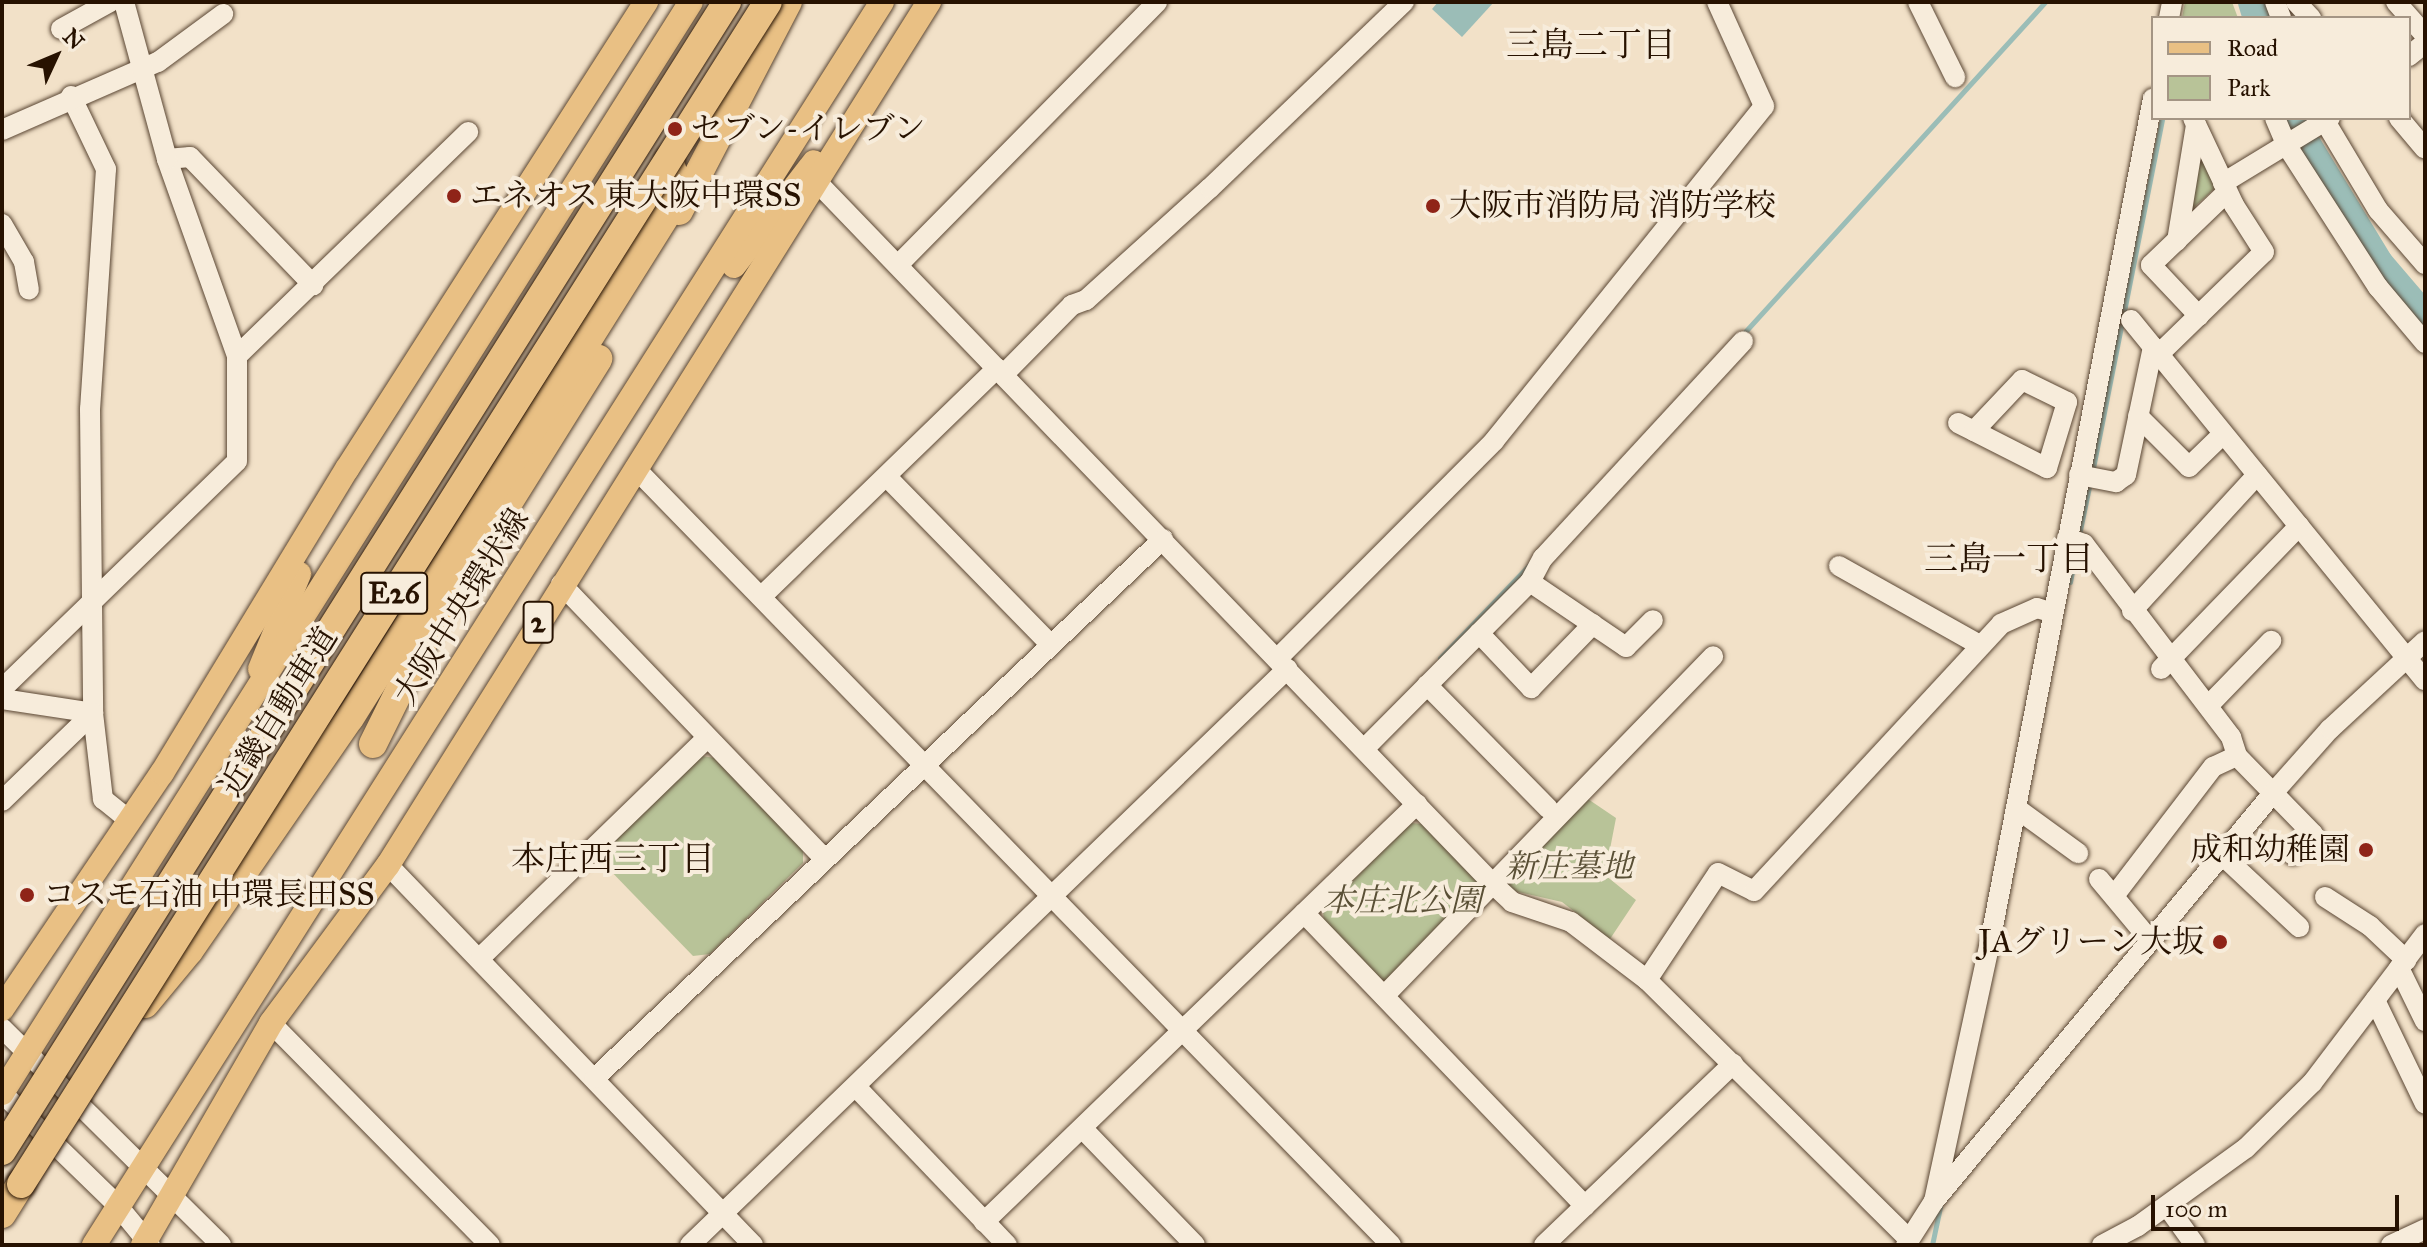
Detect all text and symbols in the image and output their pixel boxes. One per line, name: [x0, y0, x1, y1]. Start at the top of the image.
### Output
north arrow: [16, 16, 96, 96]
legend: [2151, 16, 2411, 120]
text: N: [57, 23, 90, 55]
district label: 三島二丁目: [1506, 25, 1676, 65]
text: Road: [2227, 33, 2278, 63]
text: Park: [2227, 73, 2270, 103]
place label: セブン-イレブン: [691, 110, 928, 148]
marker: セブン-イレブン: [666, 120, 684, 138]
place label: エネオス 東大阪中環SS: [470, 177, 802, 215]
marker: エネオス 東大阪中環SS: [445, 187, 463, 205]
place label: 大阪市消防局 消防学校: [1449, 187, 1776, 225]
marker: 大阪市消防局 消防学校: [1424, 197, 1442, 215]
street label: 大阪中央環状線: [386, 502, 538, 712]
district label: 三島一丁目: [1924, 539, 2094, 579]
road number: E26: [360, 567, 428, 619]
road number: 2: [522, 596, 554, 648]
street label: 近畿自動車道: [212, 620, 346, 804]
place label: 成和幼稚園: [2190, 831, 2350, 869]
district label: 本庄西三丁目: [511, 839, 715, 879]
marker: 成和幼稚園: [2357, 841, 2375, 859]
park label: 新庄墓地: [1505, 848, 1633, 886]
place label: コスモ石油 中環長田SS: [43, 876, 375, 914]
park label: 本庄北公園: [1322, 882, 1482, 920]
marker: コスモ石油 中環長田SS: [18, 886, 36, 904]
place label: JAグリーン大坂: [1978, 923, 2204, 961]
marker: JAグリーン大坂: [2211, 933, 2229, 951]
scale bar: [2155, 1179, 2403, 1229]
text: 100 m: [2165, 1194, 2228, 1224]

